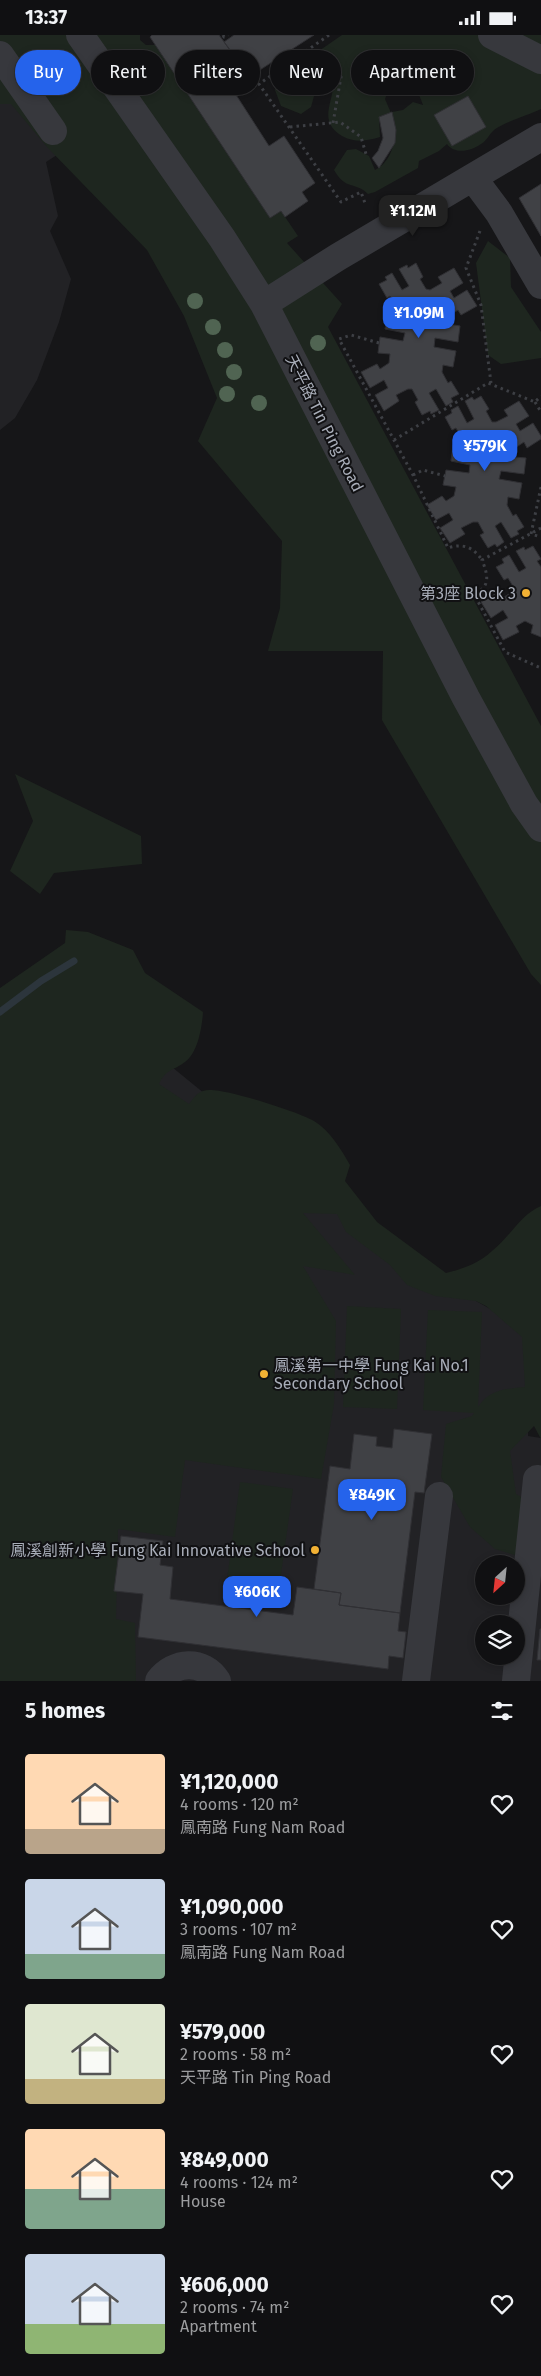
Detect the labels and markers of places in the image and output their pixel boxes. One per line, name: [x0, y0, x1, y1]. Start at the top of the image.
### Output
pin: ¥1.12M: [372, 195, 454, 237]
pin: ¥1.09M: [378, 297, 460, 339]
pin: ¥579K: [450, 429, 520, 472]
place label: 第3座 Block 3: [420, 584, 516, 603]
marker: 第3座 Block 3: [520, 587, 532, 599]
place label: 鳳溪第一中學 Fung Kai No.1 Secondary School: [274, 1356, 469, 1393]
marker: 鳳溪第一中學 Fung Kai No.1 Secondary School: [258, 1368, 270, 1380]
pin: ¥849K: [337, 1479, 407, 1521]
place label: 鳳溪創新小學 Fung Kai Innovative School: [10, 1541, 305, 1560]
marker: 鳳溪創新小學 Fung Kai Innovative School: [309, 1544, 321, 1556]
pin: ¥606K: [222, 1575, 292, 1618]

